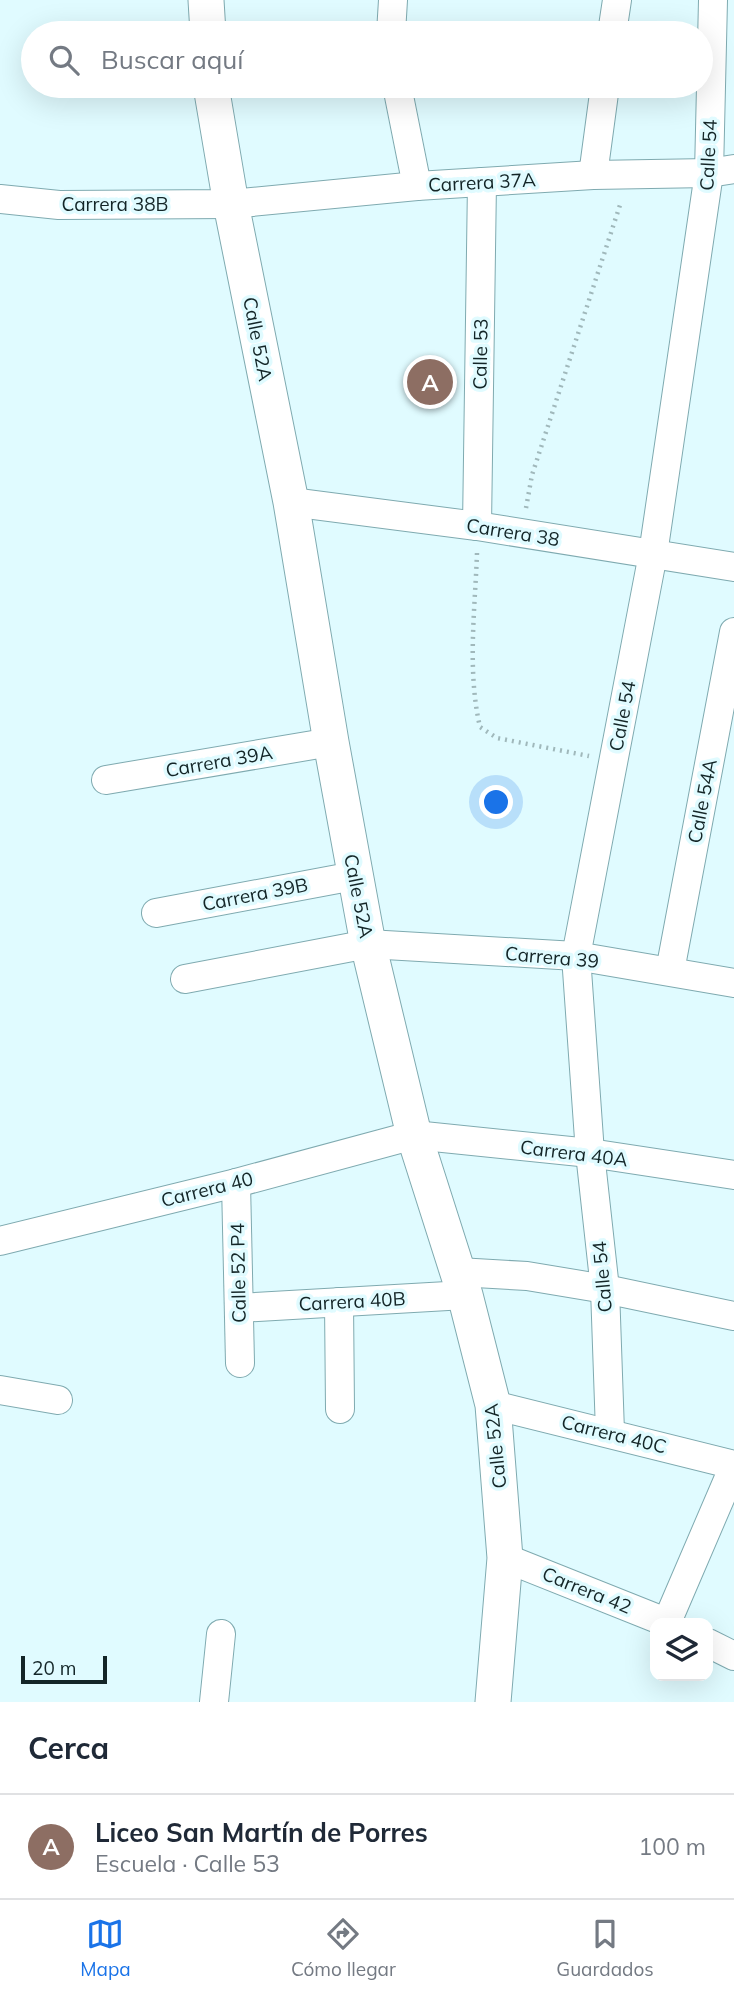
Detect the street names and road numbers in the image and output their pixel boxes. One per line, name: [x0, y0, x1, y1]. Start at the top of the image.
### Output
street label: Calle 54: [694, 119, 722, 191]
street label: Carrera 37A: [427, 167, 537, 197]
street label: Carrera 38B: [62, 192, 168, 216]
street label: Calle 52A: [238, 295, 278, 383]
street label: Calle 53: [467, 318, 493, 390]
street label: Carrera 38: [465, 513, 561, 551]
street label: Calle 54: [603, 679, 641, 753]
street label: Carrera 39A: [164, 740, 274, 782]
street label: Calle 54A: [682, 757, 722, 845]
street label: Calle 52A: [339, 852, 379, 940]
street label: Carrera 39B: [200, 872, 310, 916]
street label: Carrera 39: [504, 941, 600, 973]
street label: Carrera 40A: [519, 1135, 629, 1171]
street label: Carrera 40: [158, 1166, 256, 1212]
street label: Calle 52 P4: [225, 1223, 251, 1323]
street label: Calle 54: [587, 1240, 617, 1314]
street label: Carrera 40B: [298, 1286, 406, 1316]
street label: Calle 52A: [479, 1402, 511, 1490]
street label: Carrera 40C: [559, 1409, 669, 1459]
street label: Carrera 42: [539, 1561, 635, 1619]

